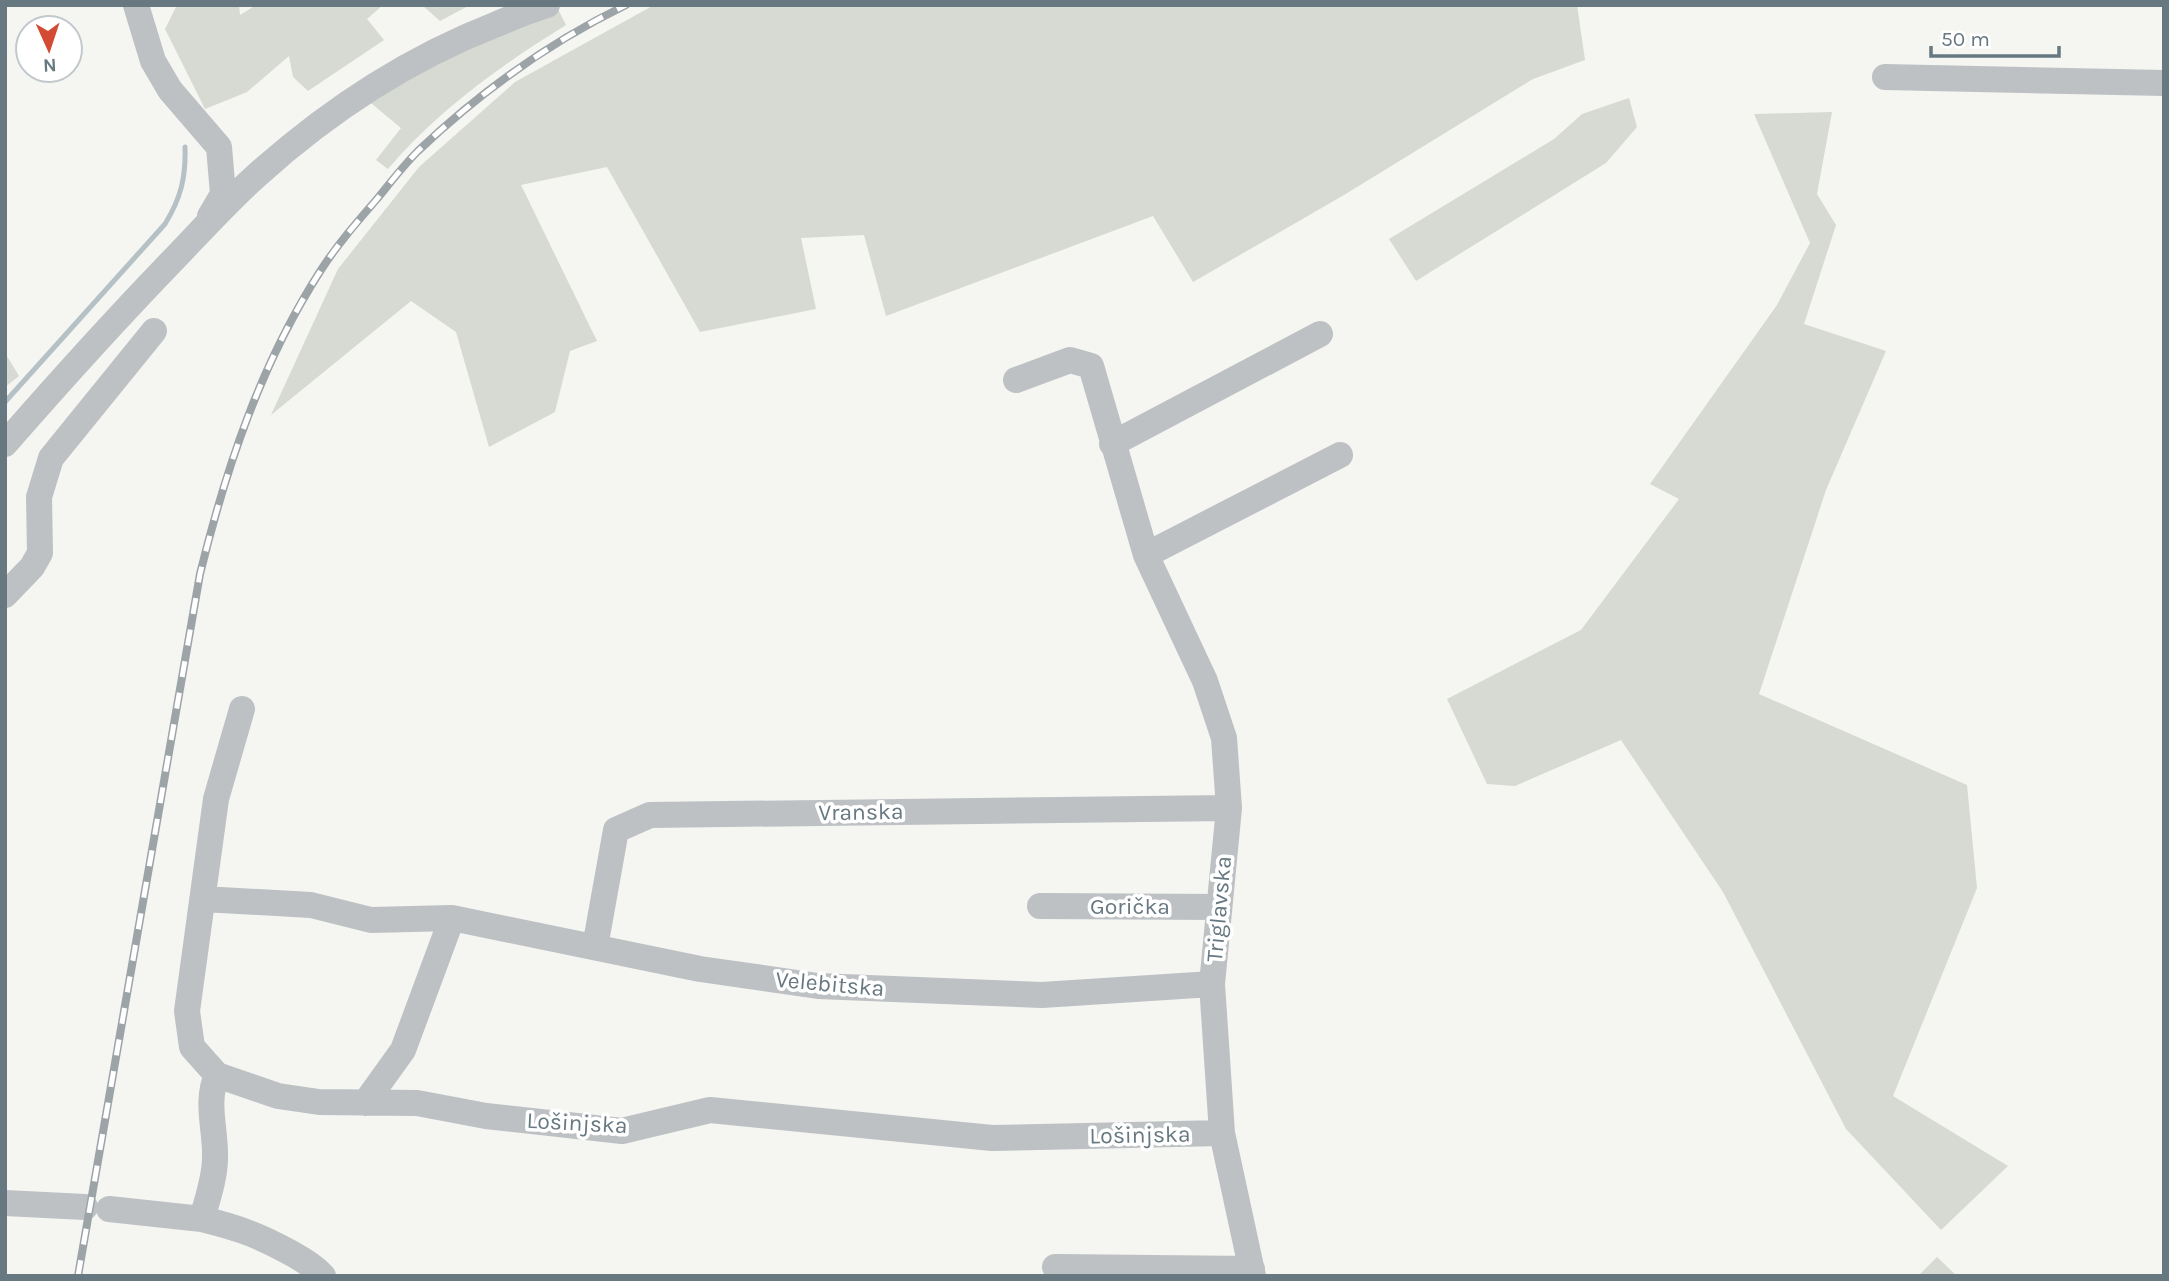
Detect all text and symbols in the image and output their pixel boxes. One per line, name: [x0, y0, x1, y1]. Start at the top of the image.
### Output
north arrow: [14, 14, 84, 84]
scale bar: [1931, 14, 2059, 58]
text: 50 m: [1941, 27, 1990, 51]
text: N: [42, 54, 57, 76]
street label: Vranska: [818, 798, 904, 826]
street label: Triglavska: [1201, 855, 1237, 963]
street label: Gorička: [1090, 893, 1170, 920]
street label: Velebitska: [774, 966, 886, 1002]
street label: Lošinjska: [526, 1107, 628, 1139]
street label: Lošinjska: [1089, 1121, 1191, 1149]

